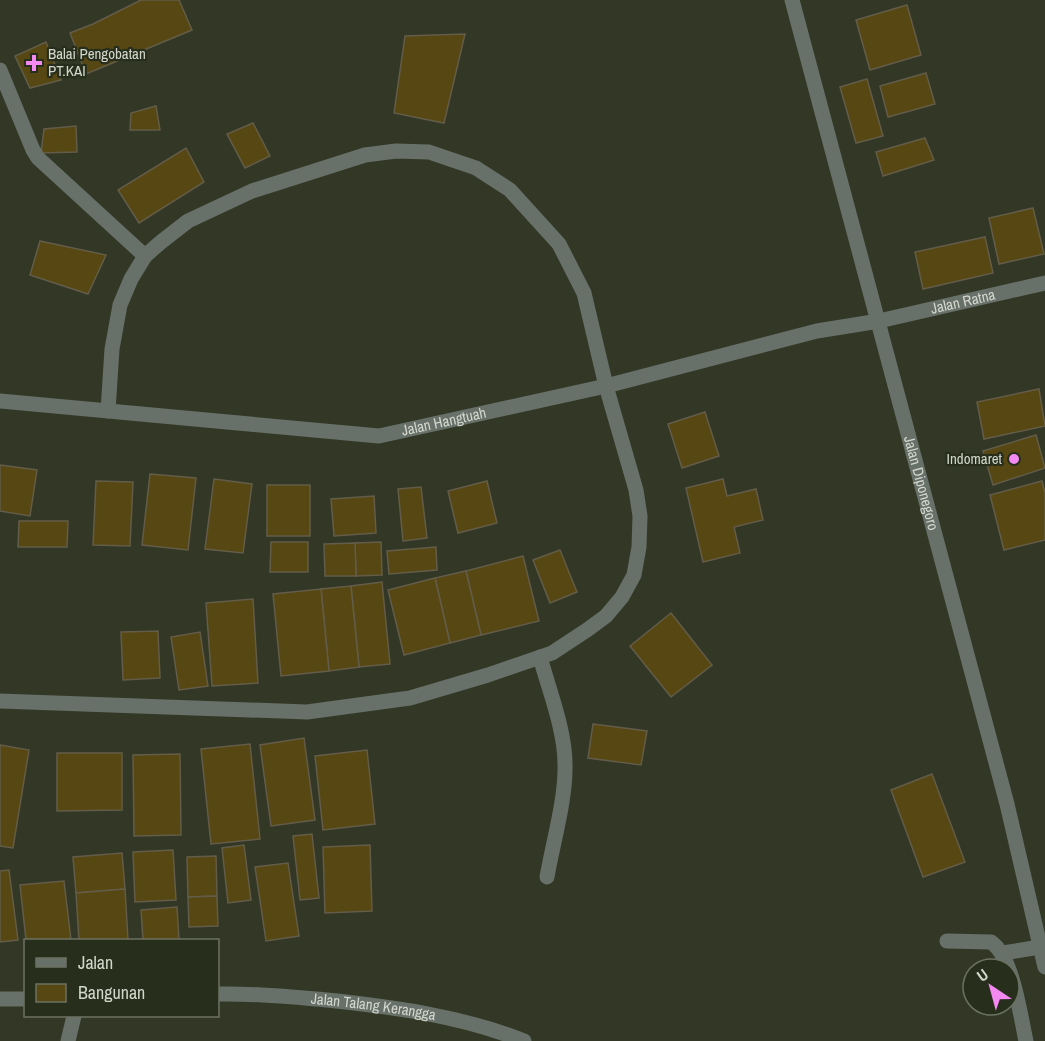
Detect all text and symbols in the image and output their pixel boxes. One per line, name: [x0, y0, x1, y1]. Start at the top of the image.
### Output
place label: Balai Pengobatan PT.KAI: [48, 43, 146, 81]
marker: Balai Pengobatan PT.KAI: [25, 54, 43, 72]
street label: Jalan Ratna: [928, 284, 997, 319]
street label: Jalan Hangtuah: [399, 402, 488, 441]
street label: Jalan Diponegoro: [899, 433, 944, 533]
place label: Indomaret: [947, 448, 1003, 469]
marker: Indomaret: [1007, 452, 1021, 466]
legend: [24, 939, 219, 1017]
text: Jalan: [78, 950, 113, 975]
north arrow: [961, 957, 1021, 1017]
text: U: [972, 963, 992, 987]
text: Bangunan: [78, 980, 145, 1005]
street label: Jalan Talang Kerangga: [310, 988, 438, 1025]

